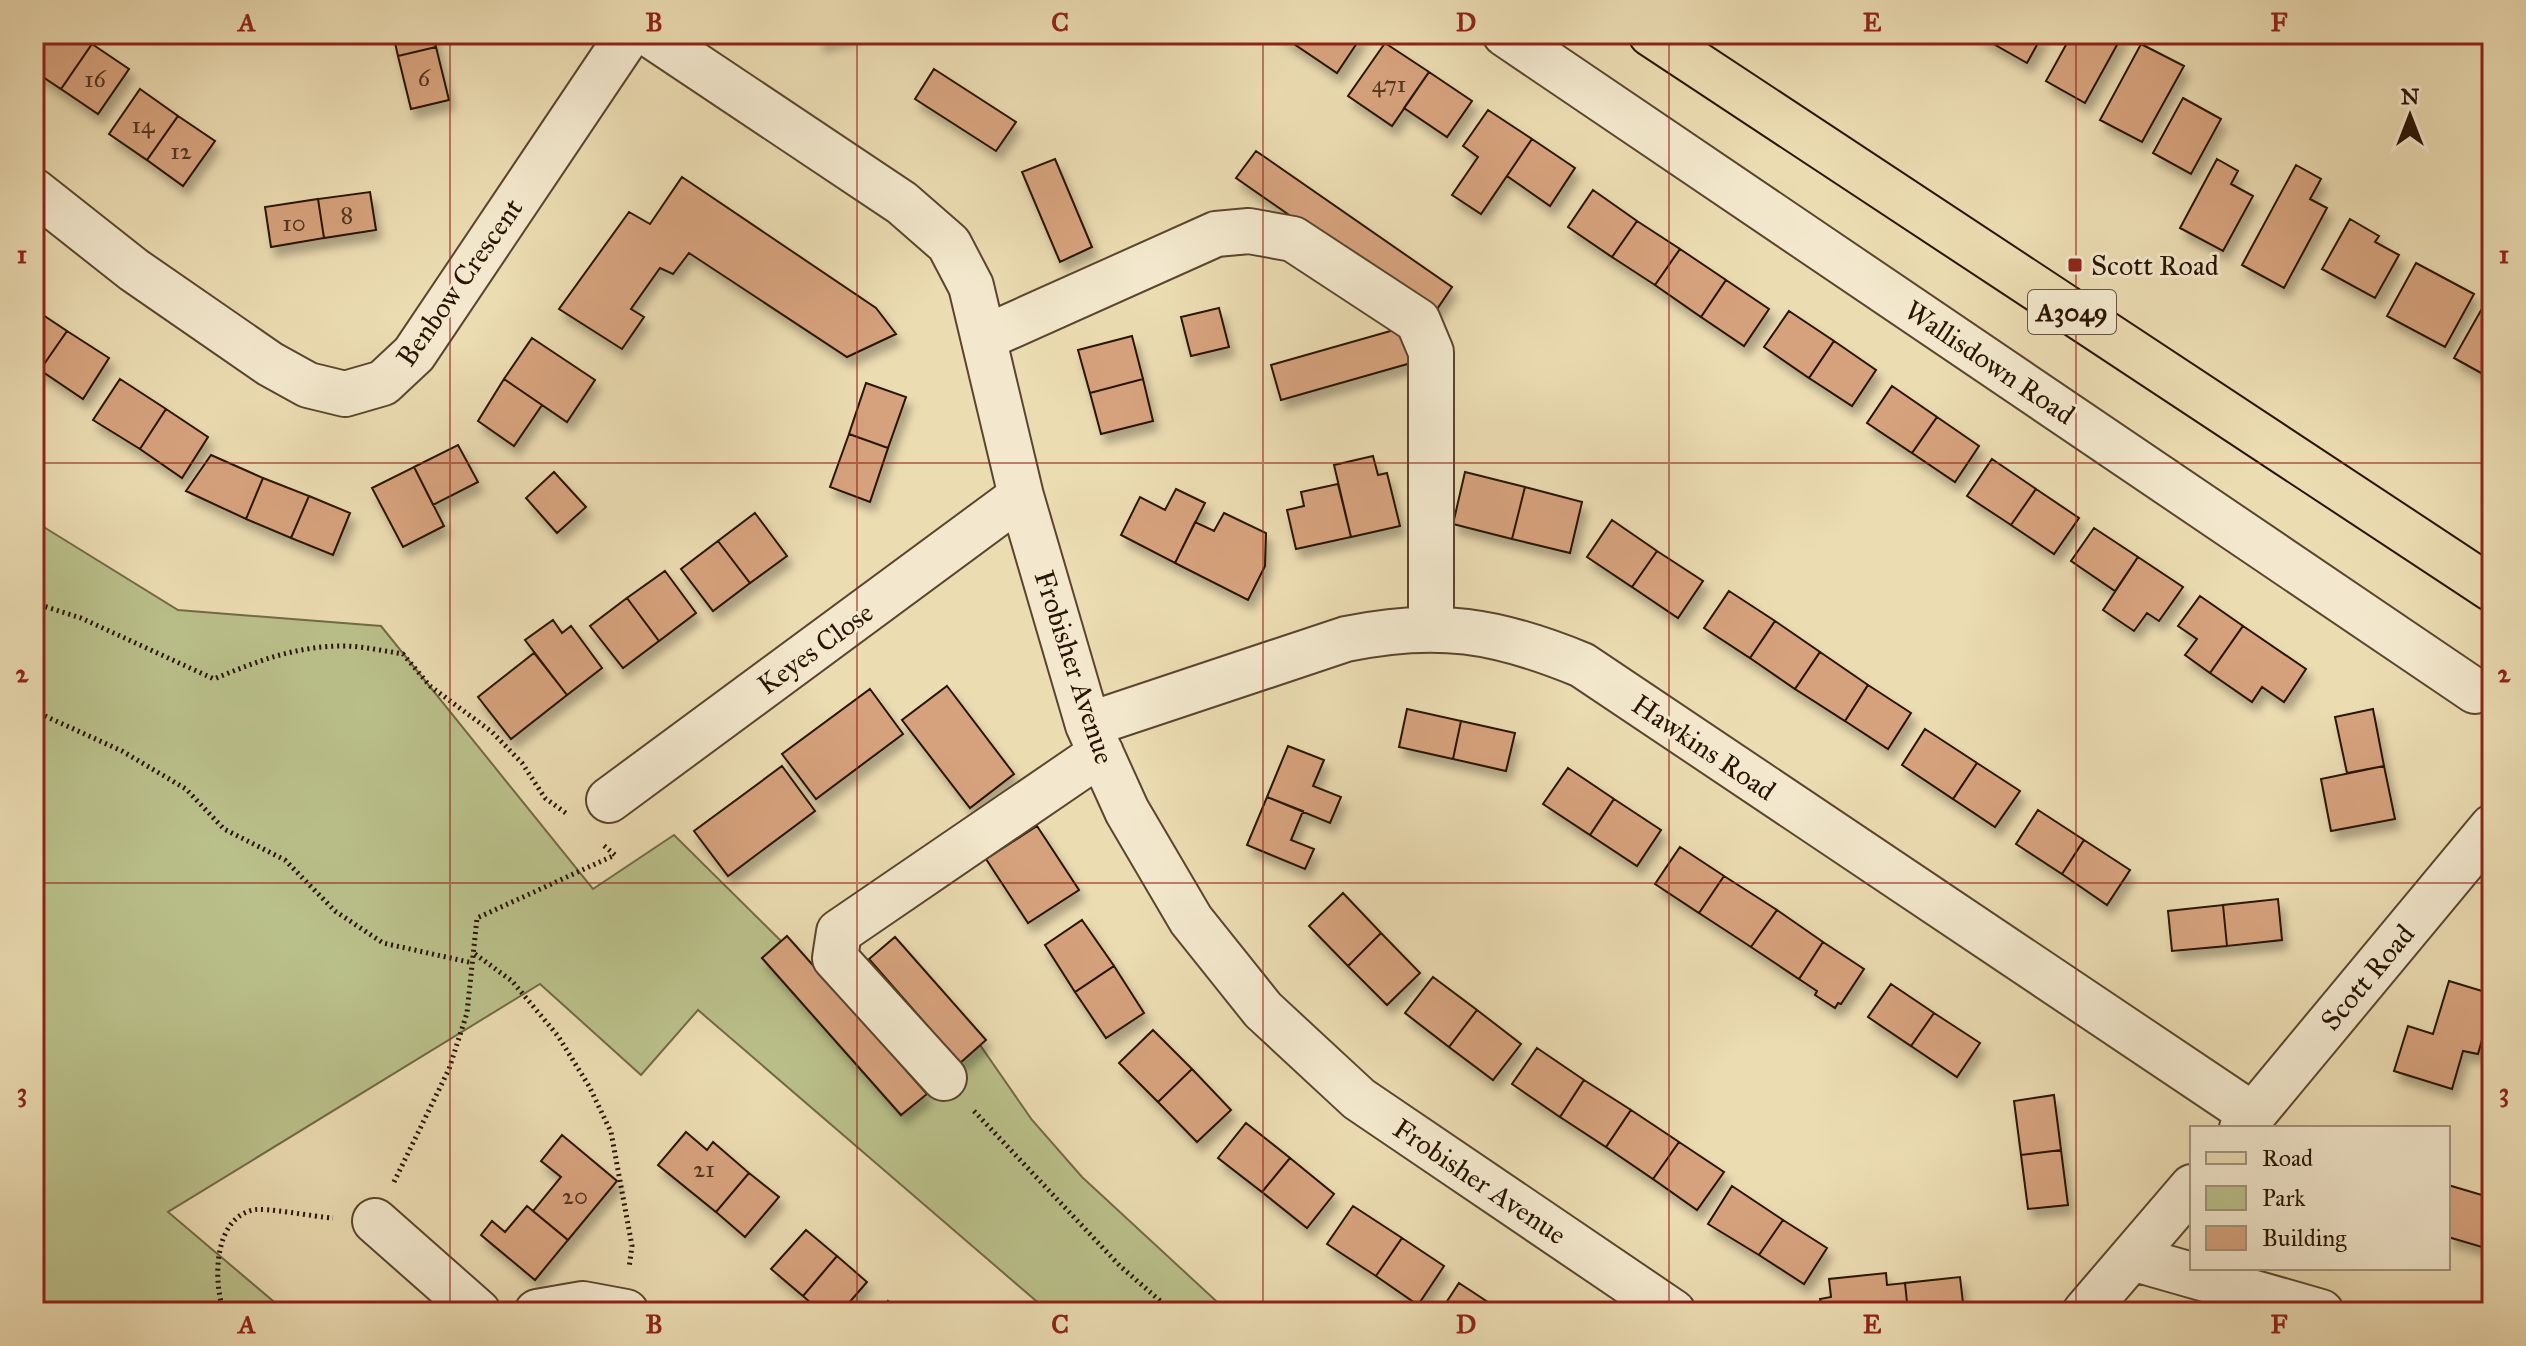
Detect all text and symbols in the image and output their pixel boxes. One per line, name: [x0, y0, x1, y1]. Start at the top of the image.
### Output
text: A: [236, 6, 256, 38]
text: B: [645, 6, 663, 38]
text: C: [1051, 6, 1069, 38]
text: D: [1456, 6, 1476, 38]
text: E: [1863, 6, 1882, 38]
text: F: [2271, 6, 2288, 38]
house number: 6: [418, 63, 431, 93]
house number: 16: [84, 64, 107, 94]
house number: 471: [1372, 69, 1406, 99]
north arrow: [2370, 76, 2450, 156]
text: N: [2401, 83, 2420, 110]
house number: 14: [132, 110, 155, 140]
house number: 12: [170, 136, 192, 166]
street label: Benbow Crescent: [389, 191, 530, 373]
house number: 8: [341, 200, 353, 230]
house number: 10: [282, 208, 306, 238]
text: 1: [17, 238, 27, 270]
text: 1: [2499, 238, 2509, 270]
place label: Scott Road: [2091, 248, 2219, 283]
marker: Scott Road: [2066, 256, 2084, 274]
road number: A3049: [2028, 290, 2116, 334]
street label: Wallisdown Road: [1898, 293, 2081, 432]
street label: Frobisher Avenue: [1027, 566, 1122, 768]
street label: Keyes Close: [751, 595, 880, 702]
text: 2: [16, 657, 30, 689]
text: 2: [2498, 657, 2512, 689]
street label: Hawkins Road: [1625, 687, 1782, 808]
street label: Scott Road: [2313, 917, 2422, 1038]
text: 3: [17, 1076, 27, 1108]
text: 3: [2499, 1076, 2509, 1108]
street label: Frobisher Avenue: [1386, 1111, 1573, 1252]
legend: [2190, 1126, 2450, 1270]
text: Road: [2262, 1143, 2313, 1173]
house number: 21: [693, 1154, 715, 1184]
house number: 20: [562, 1181, 588, 1211]
text: Park: [2262, 1183, 2306, 1213]
text: Building: [2262, 1223, 2347, 1253]
text: A: [236, 1308, 256, 1340]
text: B: [645, 1308, 663, 1340]
text: C: [1051, 1308, 1069, 1340]
text: D: [1456, 1308, 1476, 1340]
text: E: [1863, 1308, 1882, 1340]
text: F: [2271, 1308, 2288, 1340]

